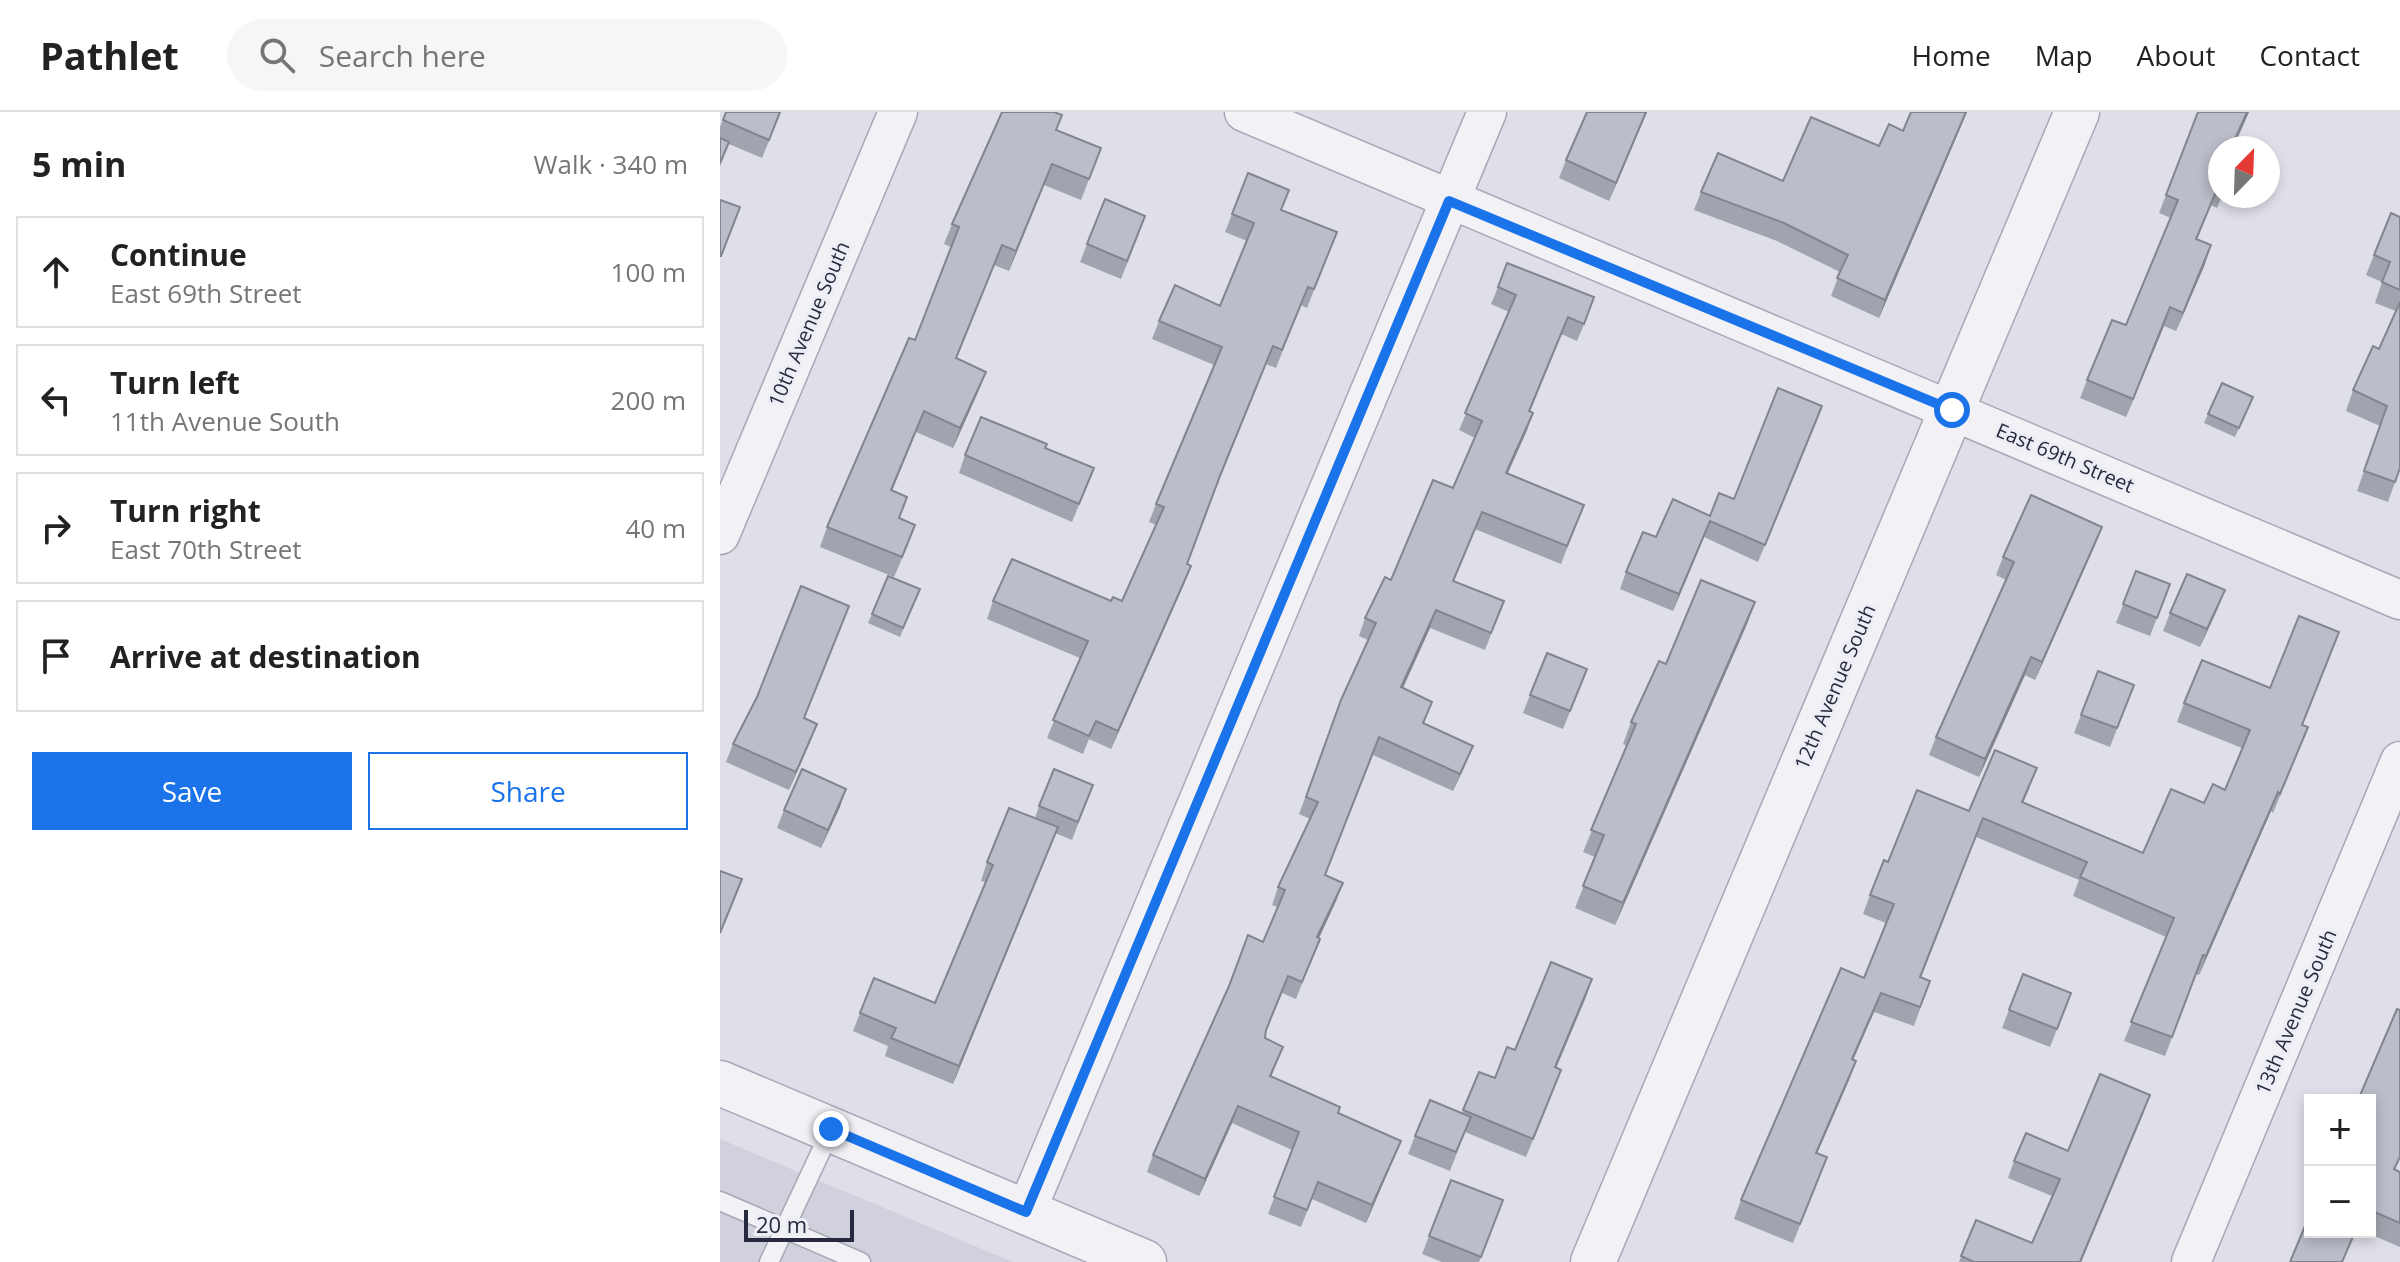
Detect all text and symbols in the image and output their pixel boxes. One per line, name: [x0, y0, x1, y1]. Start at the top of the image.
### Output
search box: [227, 19, 787, 91]
text: Pathlet: [40, 29, 179, 81]
icon: search: [255, 33, 299, 77]
text: Search here: [319, 35, 486, 76]
text: Home: [1912, 36, 1991, 74]
text: Map: [2035, 36, 2093, 74]
text: About: [2137, 36, 2215, 74]
text: Contact: [2259, 36, 2360, 74]
north arrow: [2208, 136, 2280, 208]
text: 5 min: [32, 141, 126, 187]
text: Walk · 340 m: [534, 146, 688, 182]
text: Continue: [110, 234, 247, 275]
street label: 10th Avenue South: [762, 237, 856, 411]
icon: ahead: [34, 250, 78, 294]
text: 100 m: [611, 254, 686, 290]
text: East 69th Street: [110, 275, 302, 311]
text: Turn left: [110, 362, 240, 403]
icon: left: [34, 378, 78, 422]
text: 200 m: [611, 382, 686, 418]
route start: [1934, 392, 1970, 428]
text: 11th Avenue South: [110, 403, 340, 439]
street label: East 69th Street: [1992, 416, 2138, 499]
text: Turn right: [110, 490, 261, 531]
icon: right: [34, 506, 78, 550]
text: 40 m: [625, 510, 686, 546]
text: East 70th Street: [110, 531, 302, 567]
street label: 12th Avenue South: [1788, 600, 1882, 774]
icon: arrive: [34, 634, 78, 678]
text: Arrive at destination: [110, 636, 421, 677]
button: Save: [32, 752, 352, 830]
button: Share: [368, 752, 688, 830]
street label: 13th Avenue South: [2249, 925, 2343, 1099]
map controls: [2304, 1094, 2376, 1238]
button: +: [2304, 1094, 2376, 1166]
route end: [813, 1111, 849, 1147]
button: −: [2304, 1166, 2376, 1238]
scale bar: [744, 1206, 854, 1242]
text: 20 m: [756, 1209, 807, 1239]

